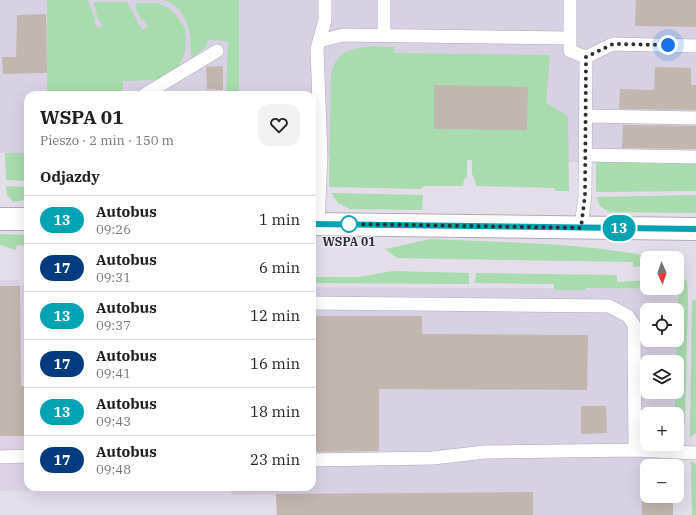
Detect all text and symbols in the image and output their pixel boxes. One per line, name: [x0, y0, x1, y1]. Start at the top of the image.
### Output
your location: [658, 35, 678, 55]
button: heart: [258, 104, 300, 146]
text: WSPA 01: [40, 105, 124, 129]
text: Pieszo · 2 min · 150 m: [40, 132, 174, 149]
text: Odjazdy: [40, 167, 100, 186]
text: Autobus: [96, 202, 157, 221]
text: 1 min: [259, 210, 300, 229]
text: 13: [54, 211, 70, 229]
marker: WSPA 01: [340, 215, 358, 233]
line badge: 13: [601, 215, 637, 241]
text: 13: [611, 219, 627, 237]
text: 09:26: [96, 221, 131, 238]
place label: WSPA 01: [323, 234, 375, 249]
text: Autobus: [96, 250, 157, 269]
north arrow: [640, 251, 684, 295]
map controls: [640, 251, 684, 503]
text: 6 min: [259, 258, 300, 277]
text: 17: [54, 259, 70, 277]
text: 09:31: [96, 269, 131, 286]
text: Autobus: [96, 298, 157, 317]
button: locate: [640, 303, 684, 347]
text: 12 min: [250, 306, 300, 325]
text: 13: [54, 307, 70, 325]
text: 09:37: [96, 317, 131, 334]
text: Autobus: [96, 346, 157, 365]
text: 16 min: [250, 354, 300, 373]
text: 17: [54, 355, 70, 373]
button: layers: [640, 355, 684, 399]
text: 09:41: [96, 365, 131, 382]
text: Autobus: [96, 394, 157, 413]
text: 18 min: [250, 402, 300, 421]
text: 13: [54, 403, 70, 421]
button: +: [640, 407, 684, 451]
text: 09:43: [96, 413, 131, 430]
text: Autobus: [96, 442, 157, 461]
text: 23 min: [250, 450, 300, 469]
text: 17: [54, 451, 70, 469]
button: −: [640, 459, 684, 503]
text: 09:48: [96, 461, 131, 478]

